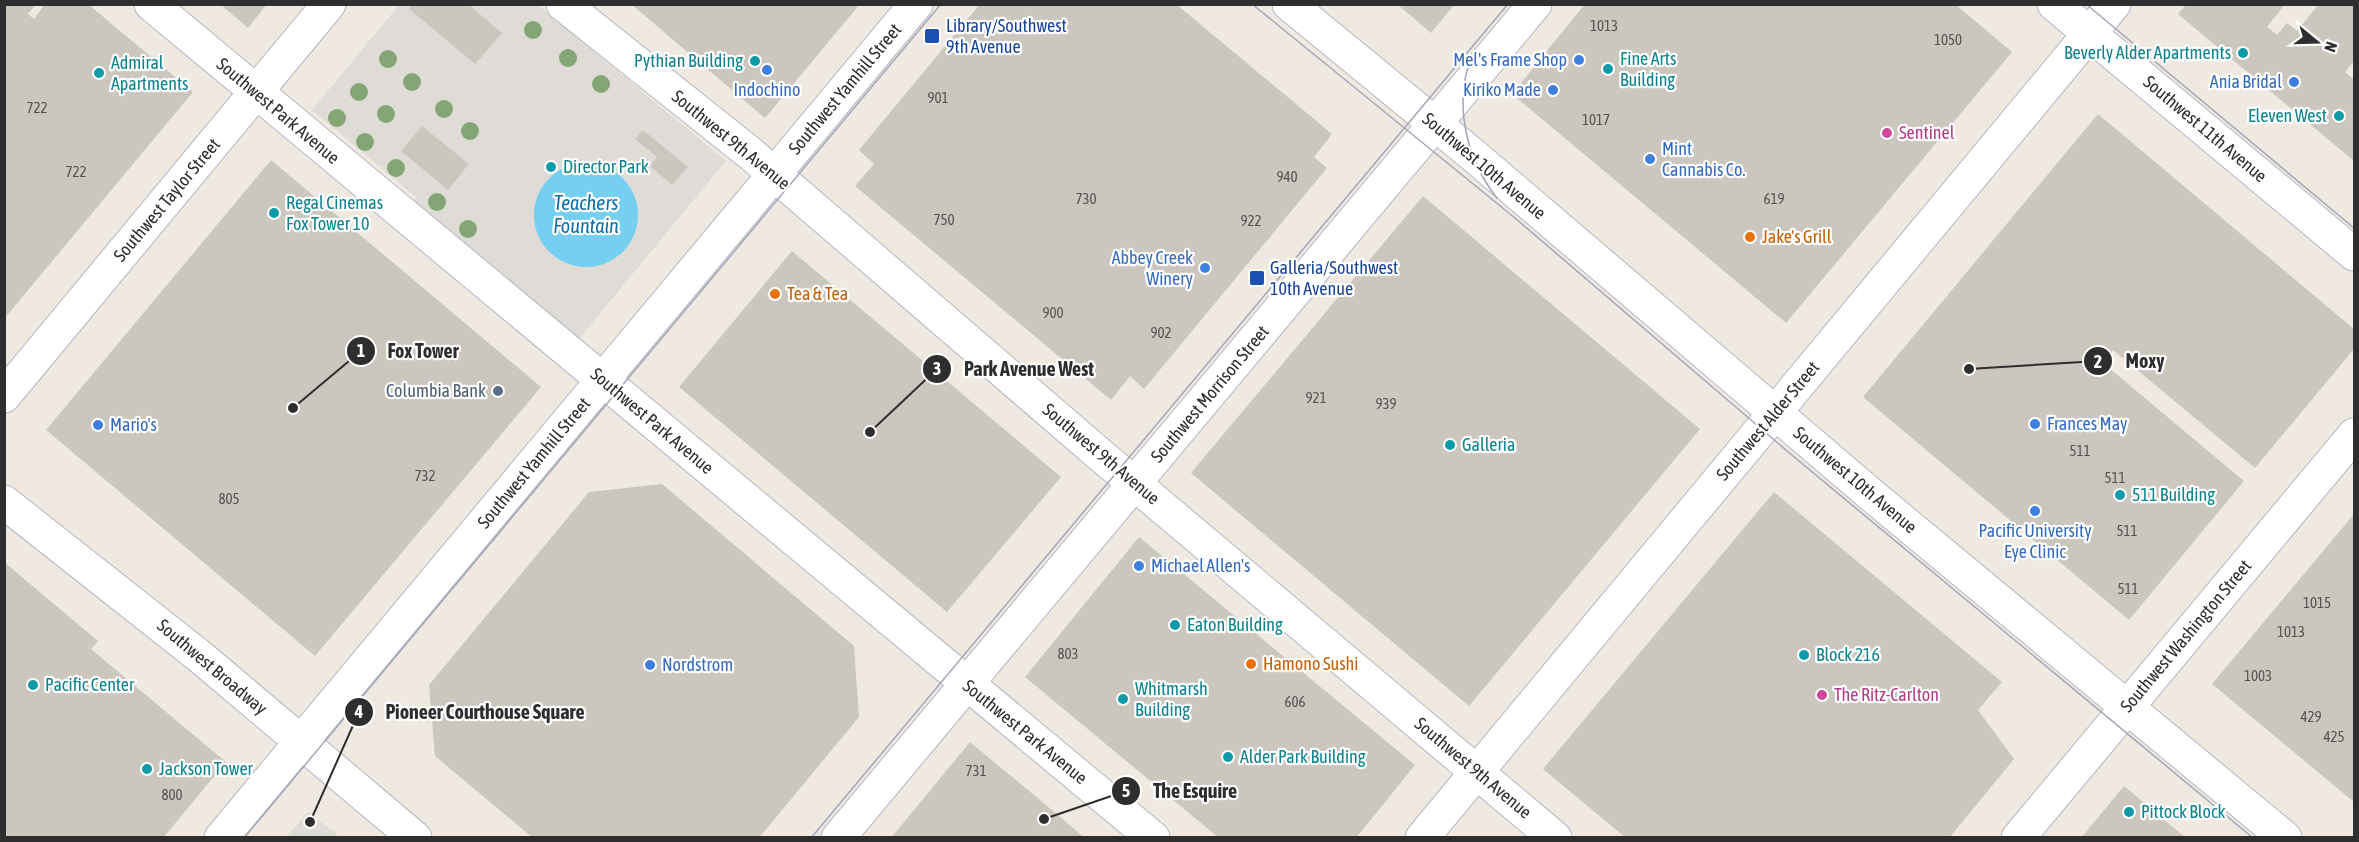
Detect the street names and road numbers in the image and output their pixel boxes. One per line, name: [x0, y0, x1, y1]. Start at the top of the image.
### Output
street label: Southwest Yamhill Street: [784, 19, 905, 158]
street label: Southwest Park Avenue: [213, 53, 344, 168]
street label: Southwest 11th Avenue: [2139, 71, 2271, 186]
street label: Southwest 9th Avenue: [668, 85, 795, 194]
street label: Southwest 10th Avenue: [1418, 108, 1550, 223]
street label: Southwest Taylor Street: [109, 134, 224, 265]
street label: Southwest Morrison Street: [1146, 321, 1273, 466]
street label: Southwest Alder Street: [1712, 357, 1823, 484]
street label: Southwest Park Avenue: [587, 363, 718, 478]
street label: Southwest Yamhill Street: [473, 393, 594, 532]
street label: Southwest 9th Avenue: [1039, 399, 1164, 509]
street label: Southwest 10th Avenue: [1789, 422, 1921, 537]
street label: Southwest Washington Street: [2116, 555, 2255, 716]
street label: Southwest Broadway: [153, 615, 272, 719]
street label: Southwest Park Avenue: [959, 675, 1092, 788]
street label: Southwest 9th Avenue: [1411, 713, 1536, 823]

